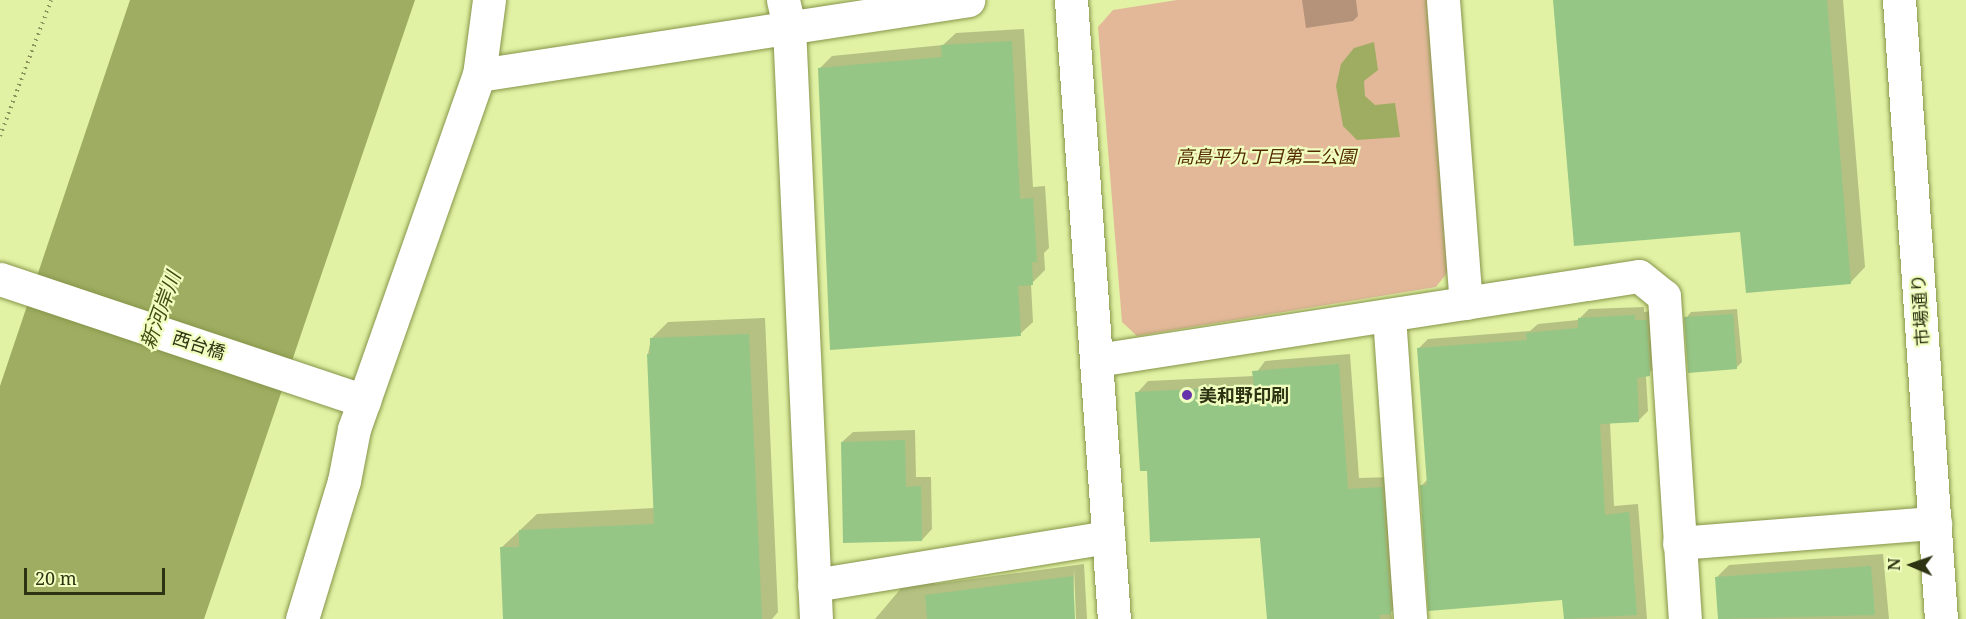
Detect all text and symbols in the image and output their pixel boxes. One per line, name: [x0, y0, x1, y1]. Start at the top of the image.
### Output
park label: 高島平九丁目第二公園: [1176, 145, 1356, 167]
water label: 新河岸川: [135, 268, 185, 352]
street label: 市場通り: [1907, 273, 1933, 347]
street label: 西台橋: [170, 326, 228, 364]
place label: 美和野印刷: [1199, 384, 1289, 406]
marker: 美和野印刷: [1180, 388, 1194, 402]
north arrow: [1882, 535, 1942, 595]
scale bar: [27, 556, 168, 594]
text: N: [1883, 558, 1905, 571]
text: 20 m: [35, 566, 77, 590]

